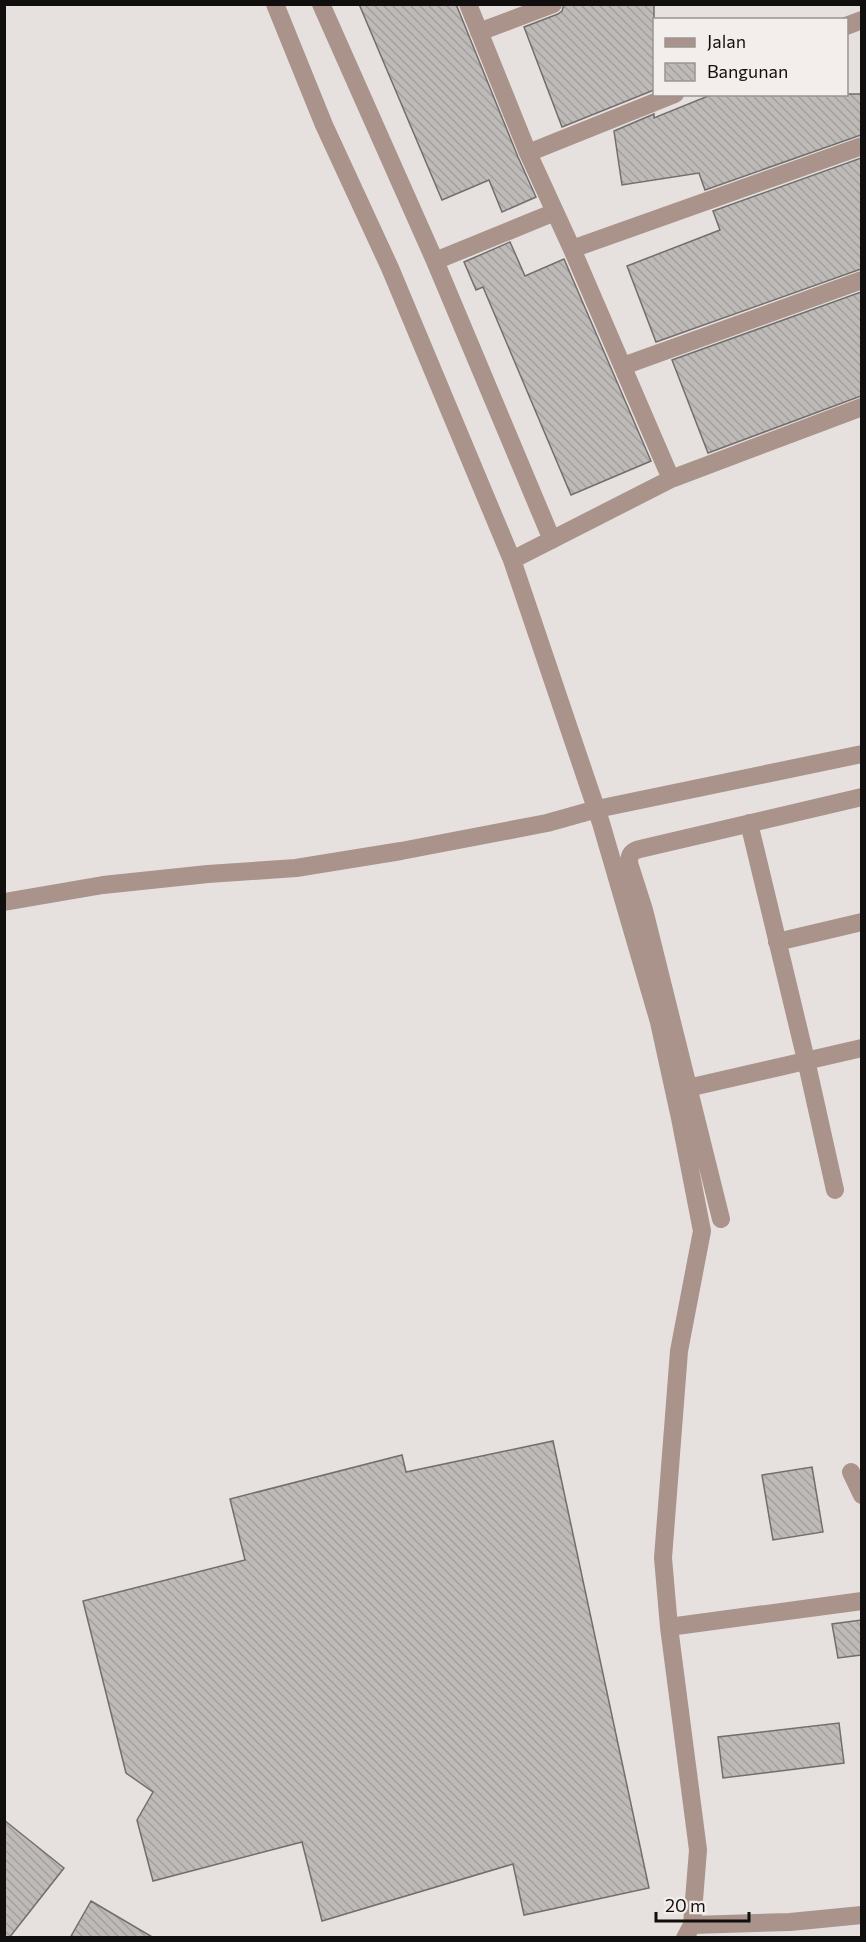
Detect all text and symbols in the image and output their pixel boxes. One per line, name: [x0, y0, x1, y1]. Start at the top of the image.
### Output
legend: [653, 18, 848, 96]
text: Jalan: [707, 30, 746, 52]
text: Bangunan: [707, 60, 788, 82]
scale bar: [656, 1885, 749, 1923]
text: 20 m: [665, 1894, 706, 1916]

